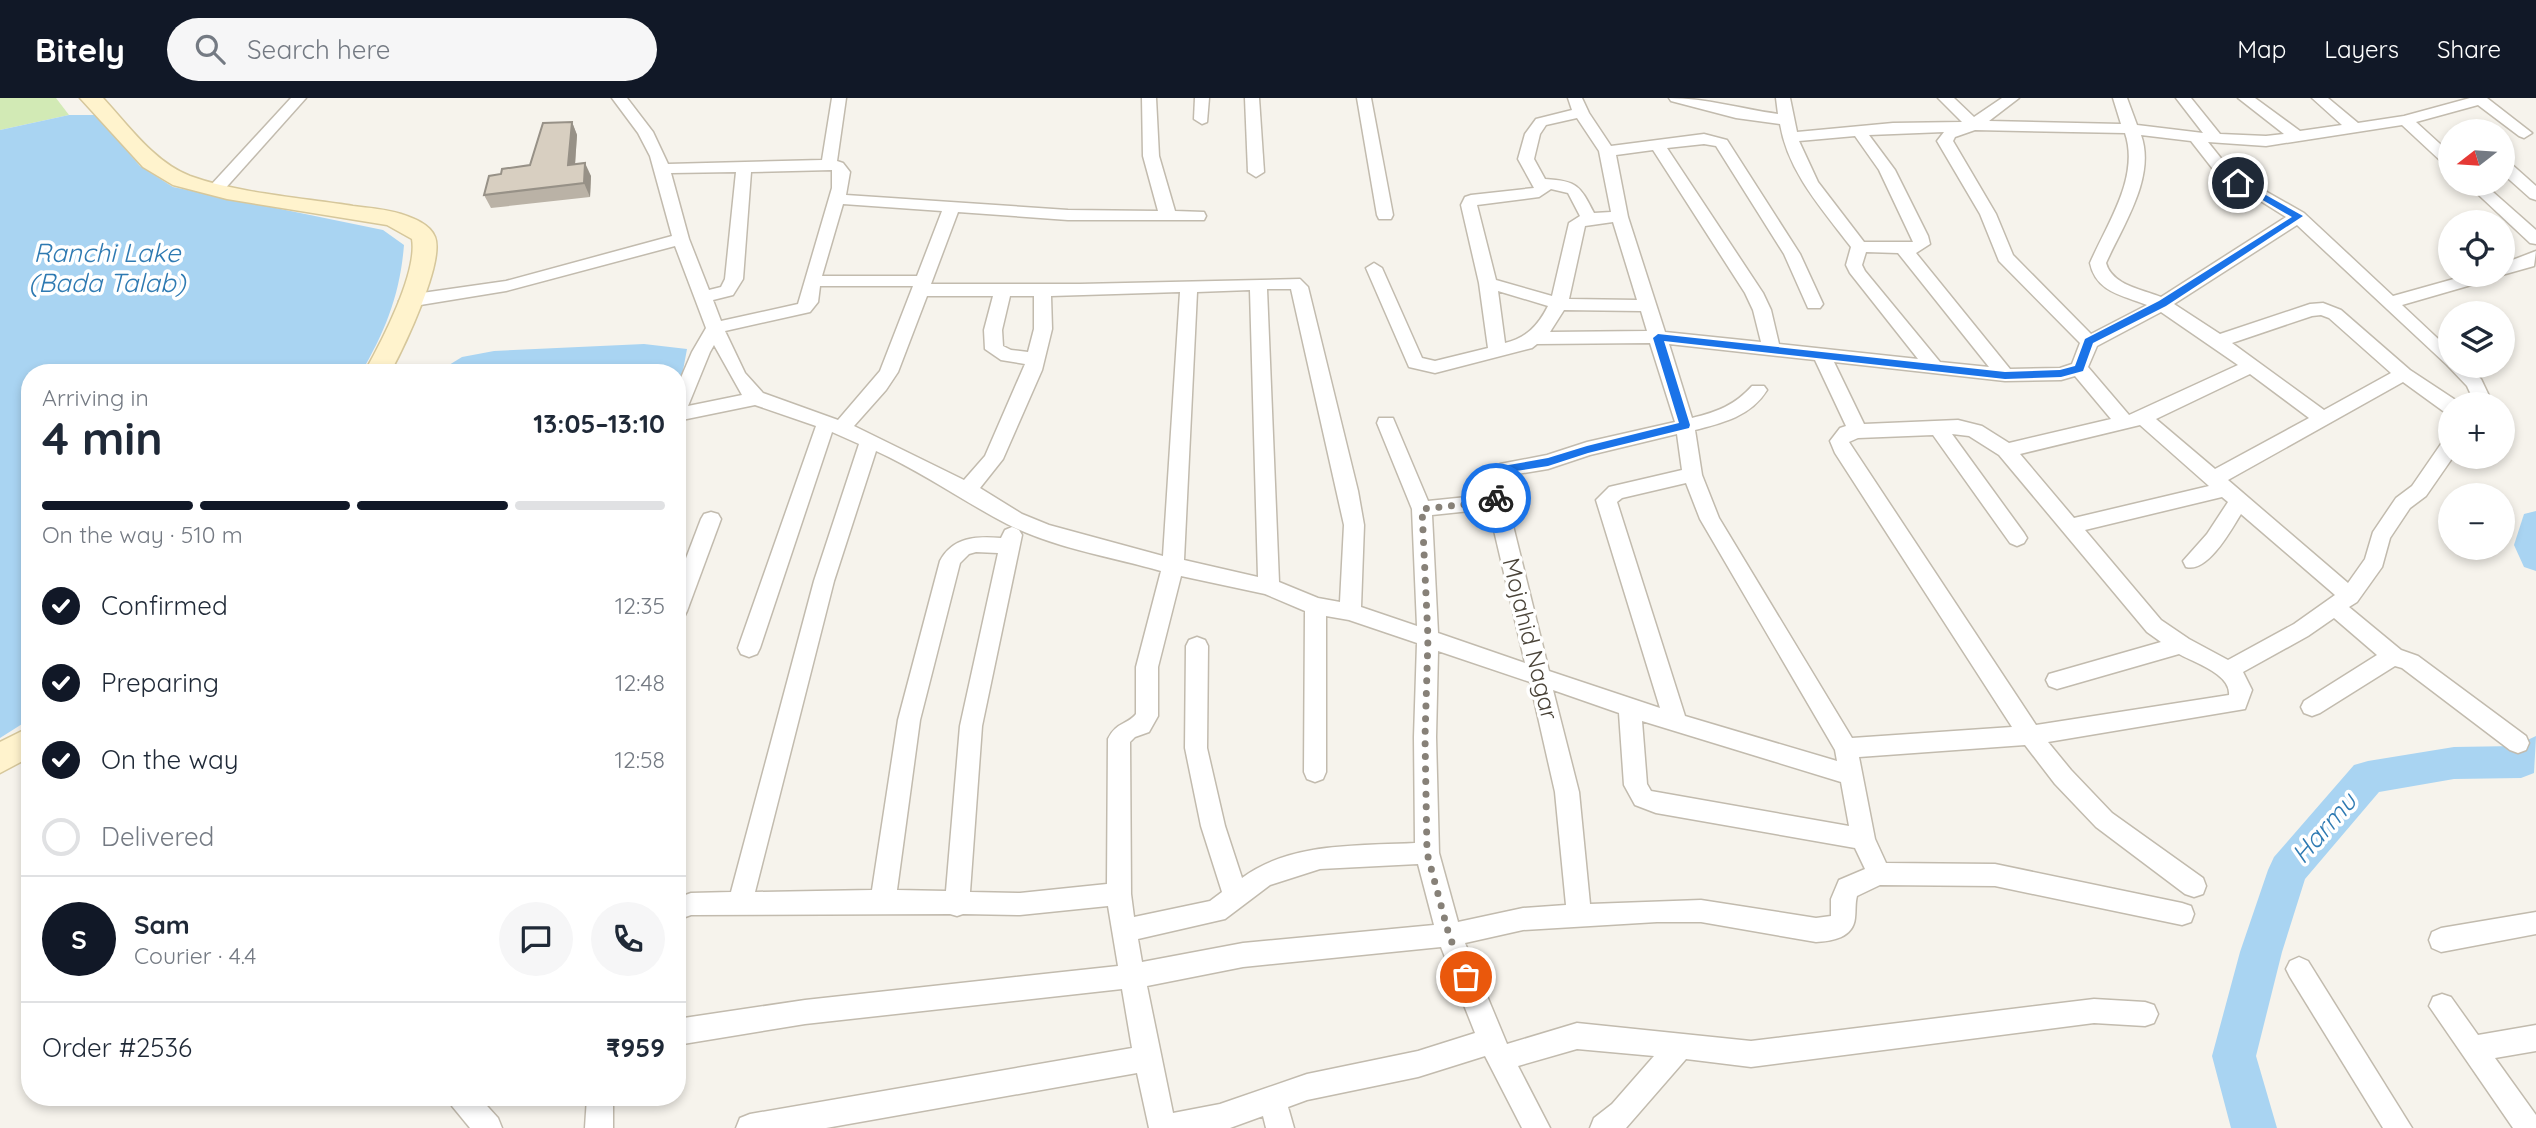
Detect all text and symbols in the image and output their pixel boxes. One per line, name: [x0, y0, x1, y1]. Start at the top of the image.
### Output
search box: [167, 18, 657, 81]
text: Bitely: [35, 29, 125, 70]
icon: search: [191, 30, 229, 68]
text: Search here: [247, 33, 391, 66]
text: Map: [2237, 34, 2286, 64]
text: Layers: [2324, 34, 2399, 64]
text: Share: [2437, 34, 2501, 64]
north arrow: [2438, 119, 2515, 196]
map controls: [2438, 119, 2515, 560]
pin: [2208, 153, 2268, 213]
icon: home: [2219, 164, 2257, 202]
button: locate: [2438, 210, 2515, 287]
water label: Ranchi Lake (Bada Talab): [28, 236, 187, 299]
button: layers: [2438, 301, 2515, 378]
text: Arriving in: [42, 383, 149, 412]
button: +: [2438, 392, 2515, 469]
text: 13:05–13:10: [533, 407, 665, 440]
text: 4 min: [42, 409, 163, 467]
courier: [1461, 463, 1531, 533]
icon: bike: [1477, 479, 1515, 517]
button: −: [2438, 483, 2515, 560]
text: On the way · 510 m: [42, 520, 243, 549]
street label: Mojahid Nagar: [1496, 555, 1566, 723]
icon: check: [42, 587, 80, 625]
text: Confirmed: [101, 589, 228, 622]
text: 12:35: [615, 591, 665, 620]
icon: check: [42, 664, 80, 702]
text: Preparing: [101, 666, 219, 699]
text: 12:48: [615, 668, 665, 697]
icon: check: [42, 741, 80, 779]
text: On the way: [101, 743, 239, 776]
text: 12:58: [614, 745, 665, 774]
water label: Harmu: [2284, 785, 2364, 870]
text: Delivered: [101, 820, 214, 853]
button: chat: [499, 902, 573, 976]
button: phone: [591, 902, 665, 976]
text: Sam: [134, 908, 190, 941]
text: S: [71, 923, 87, 956]
text: Courier · 4.4: [134, 941, 256, 970]
pin: [1436, 947, 1496, 1007]
icon: bag: [1447, 958, 1485, 996]
text: Order #2536: [42, 1031, 192, 1064]
text: ₹959: [606, 1031, 665, 1064]

